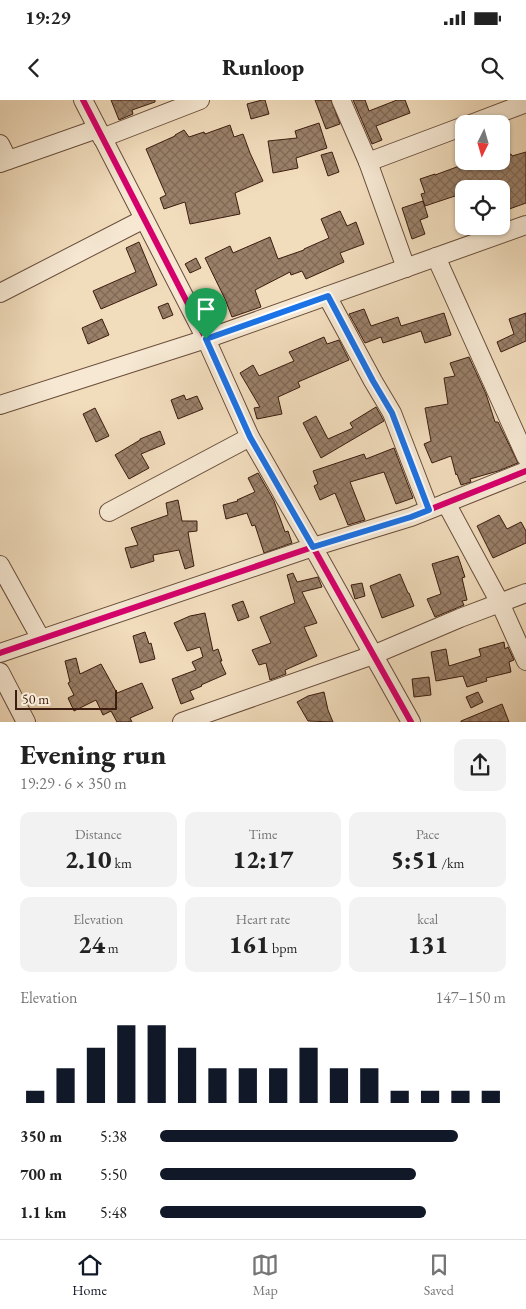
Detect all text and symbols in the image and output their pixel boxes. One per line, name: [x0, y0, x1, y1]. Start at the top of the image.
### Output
text: 19:29: [25, 5, 71, 30]
text: Runloop: [222, 53, 304, 82]
icon: back: [20, 54, 48, 82]
icon: search: [478, 54, 506, 82]
north arrow: [455, 115, 510, 170]
map controls: [455, 115, 510, 235]
button: locate: [455, 180, 510, 235]
pin: [185, 288, 227, 339]
icon: arrive: [192, 295, 220, 323]
scale bar: [15, 686, 118, 710]
text: 50 m: [22, 690, 49, 708]
text: Evening run: [20, 736, 166, 772]
button: share: [454, 739, 506, 791]
text: 19:29 · 6 × 350 m: [20, 773, 127, 794]
text: Distance: [75, 825, 122, 843]
text: Time: [248, 825, 278, 843]
text: Pace: [416, 825, 439, 843]
text: 2.10: [65, 843, 112, 875]
text: 12:17: [232, 843, 294, 875]
text: 5:51: [391, 843, 439, 875]
text: km: [112, 854, 132, 872]
text: /km: [439, 854, 464, 872]
text: Elevation: [73, 910, 124, 928]
text: Heart rate: [236, 910, 290, 928]
text: kcal: [417, 910, 438, 928]
text: 24: [78, 928, 105, 960]
text: 161: [229, 928, 269, 960]
text: 131: [407, 928, 448, 960]
text: m: [105, 939, 119, 957]
text: bpm: [269, 939, 297, 957]
text: Elevation: [20, 987, 78, 1008]
text: 147–150 m: [435, 987, 506, 1008]
text: 350 m: [20, 1126, 62, 1147]
text: 5:38: [100, 1126, 127, 1147]
text: 700 m: [20, 1164, 62, 1185]
text: 5:50: [100, 1164, 127, 1185]
text: 1.1 km: [20, 1202, 66, 1223]
text: 5:48: [100, 1202, 127, 1223]
tab: Home: [72, 1251, 107, 1299]
tab: Map: [251, 1251, 279, 1299]
tab: Saved: [424, 1251, 454, 1299]

